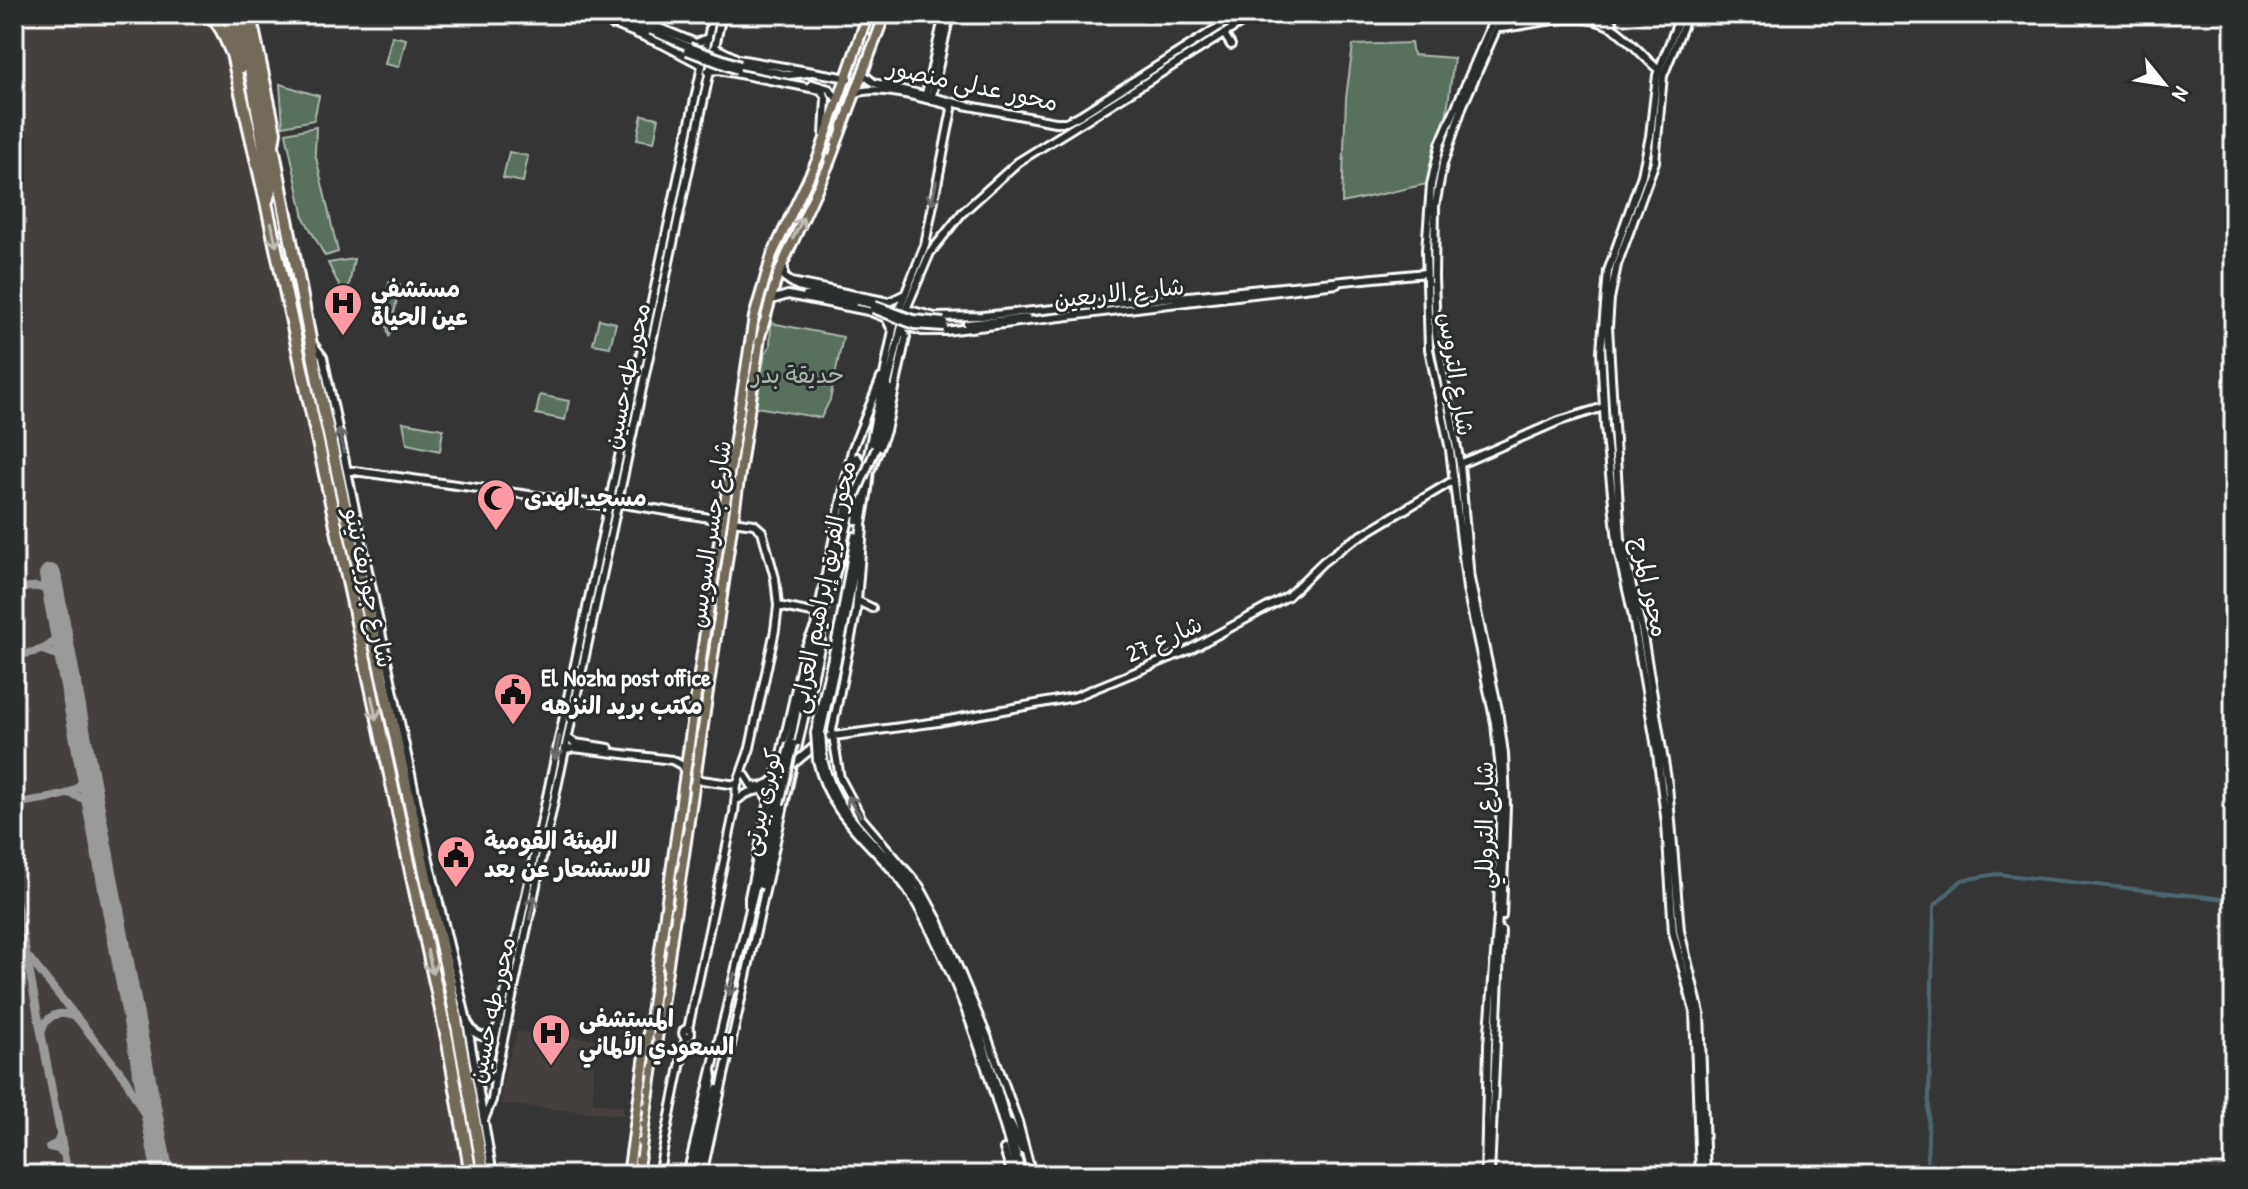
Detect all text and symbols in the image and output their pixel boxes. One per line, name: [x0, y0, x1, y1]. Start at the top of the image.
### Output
north arrow: [2124, 44, 2204, 124]
street label: محور عدلى منصور: [883, 50, 1061, 118]
text: N: [2165, 81, 2197, 107]
one-way arrow: [926, 180, 941, 205]
one-way arrow: [791, 217, 807, 241]
one-way arrow: [267, 221, 282, 247]
street label: شارع الاربعين: [1052, 269, 1186, 317]
place label: مستشفى عين الحياة: [371, 272, 468, 332]
hospital icon: مستشفى عين الحياة: [322, 282, 364, 337]
street label: محور طه حسين: [595, 300, 657, 452]
street label: شارع التروس: [1429, 310, 1483, 438]
park label: حديقة بدر: [750, 358, 844, 390]
one-way arrow: [333, 429, 348, 454]
street label: شارع جسر السويس: [680, 438, 740, 630]
street label: محور الفريق إبراهيم العرابى: [782, 458, 865, 716]
mosque icon: مسجد الهدى: [475, 477, 517, 532]
place label: مسجد الهدى: [524, 481, 647, 513]
street label: شارع جوزيف تيتو: [335, 503, 402, 671]
street label: محور المرج: [1624, 534, 1677, 640]
street label: شارع 27: [1120, 607, 1208, 671]
place label: El Nozha post office مكتب بريد النزهه: [541, 661, 711, 721]
public building icon: El Nozha post office مكتب بريد النزهه: [492, 671, 534, 726]
one-way arrow: [367, 695, 382, 720]
one-way arrow: [549, 734, 564, 760]
street label: كوبرى بيرتى: [733, 745, 790, 859]
street label: شارع التروللي: [1468, 761, 1506, 889]
one-way arrow: [846, 795, 862, 818]
place label: الهيئة القومية للاستشعار عن بعد: [484, 824, 651, 884]
public building icon: الهيئة القومية للاستشعار عن بعد: [435, 834, 477, 889]
one-way arrow: [525, 895, 540, 921]
street label: محور طه حسين: [460, 934, 522, 1086]
one-way arrow: [423, 949, 438, 974]
one-way arrow: [724, 971, 739, 997]
place label: المستشفى السعودي الألماني: [579, 1002, 734, 1068]
hospital icon: المستشفى السعودي الألماني: [530, 1012, 572, 1067]

